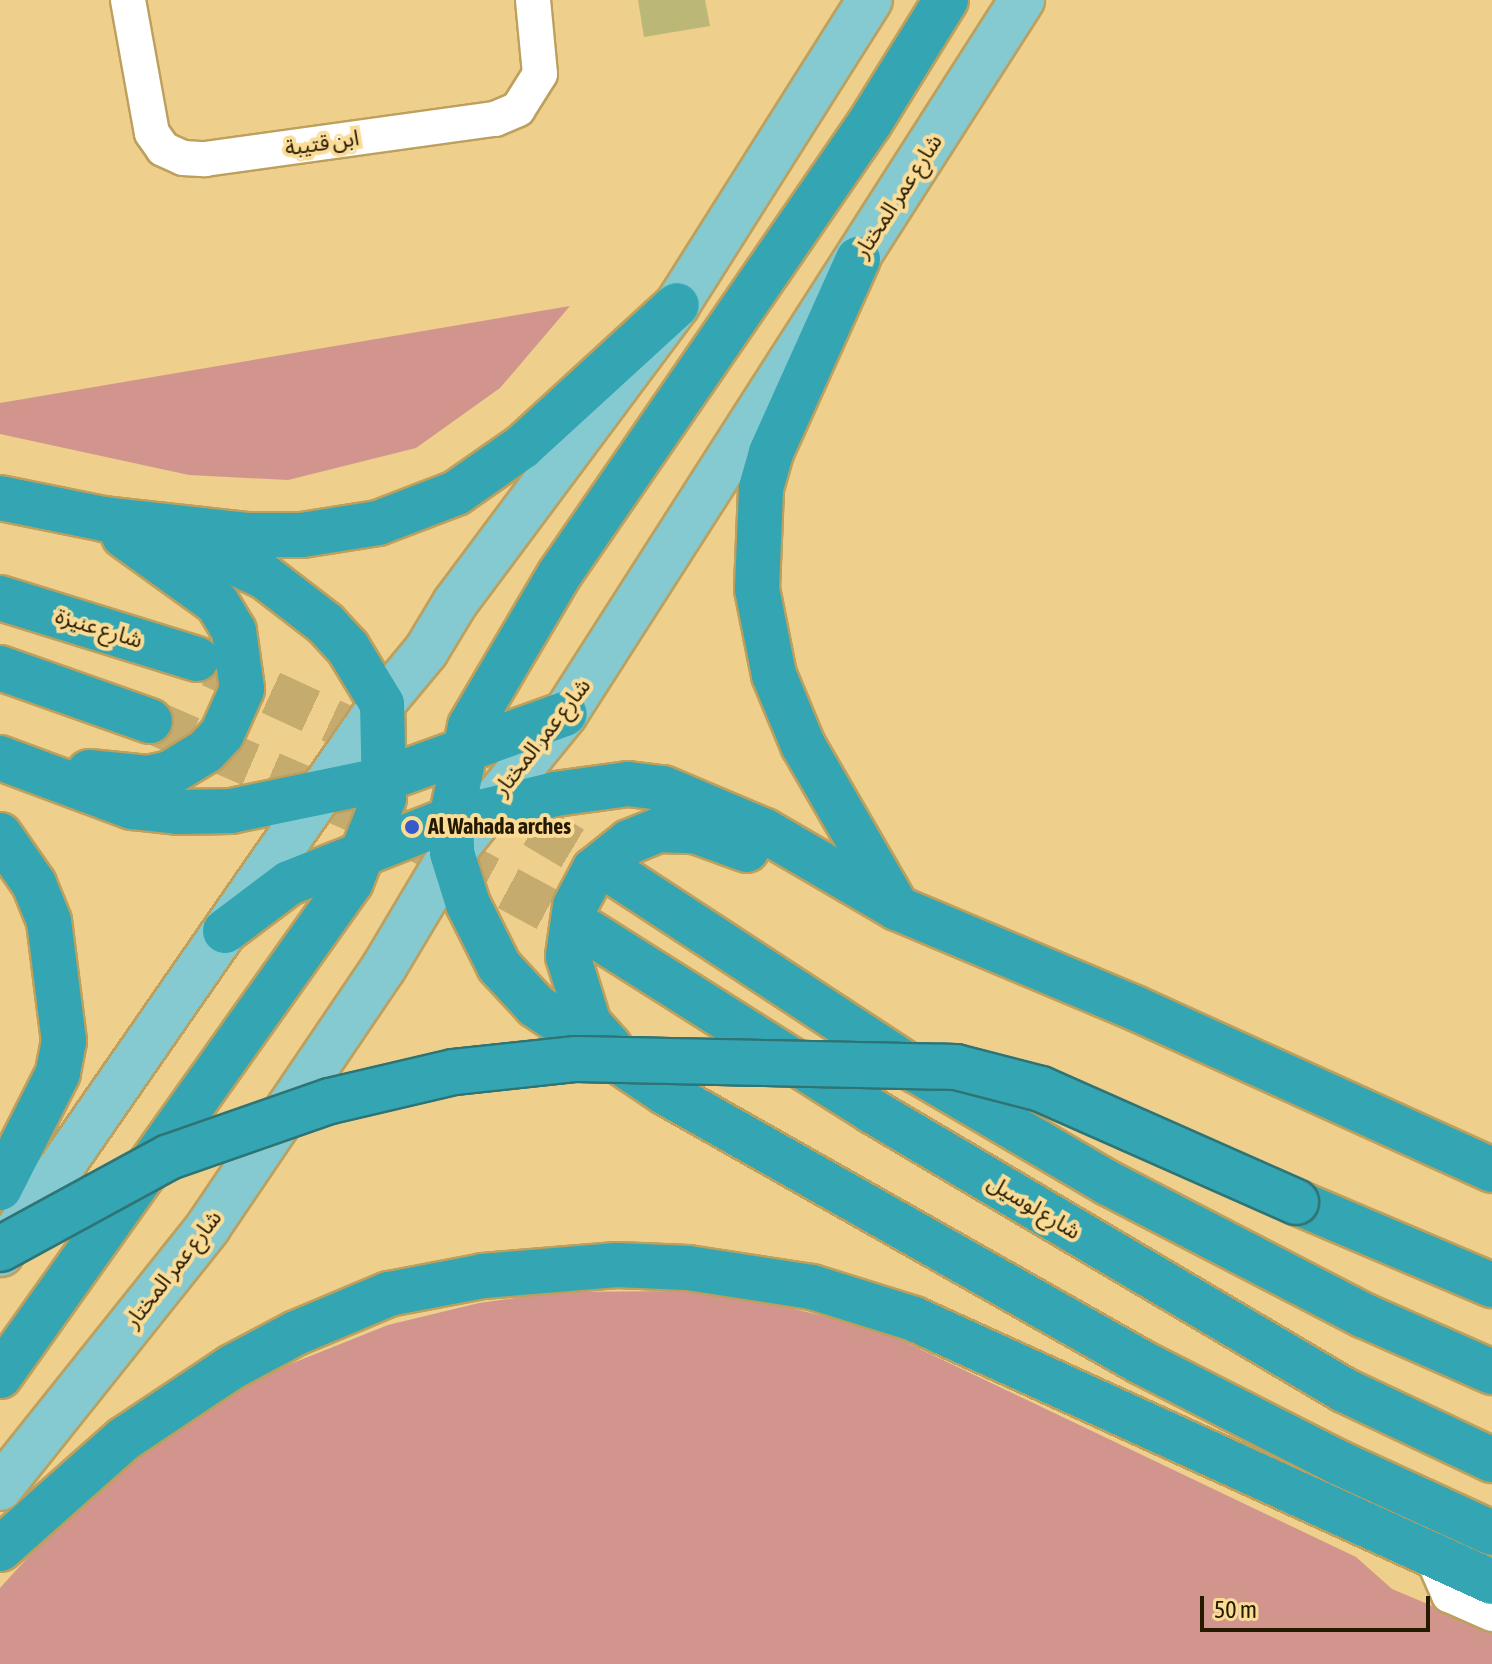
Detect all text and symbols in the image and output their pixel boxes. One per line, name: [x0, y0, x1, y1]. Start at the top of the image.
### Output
street label: ابن قتيبة: [283, 125, 361, 161]
street label: شارع عمر المختار: [848, 129, 948, 263]
street label: شارع عنيزة: [52, 602, 146, 654]
street label: شارع عمر المختار: [488, 673, 596, 801]
place label: Al Wahada arches: [428, 814, 571, 840]
marker: Al Wahada arches: [403, 818, 421, 836]
street label: شارع لوسيل: [983, 1169, 1085, 1245]
street label: شارع عمر المختار: [119, 1205, 227, 1333]
scale bar: [1204, 1580, 1434, 1630]
text: 50 m: [1214, 1596, 1257, 1623]

